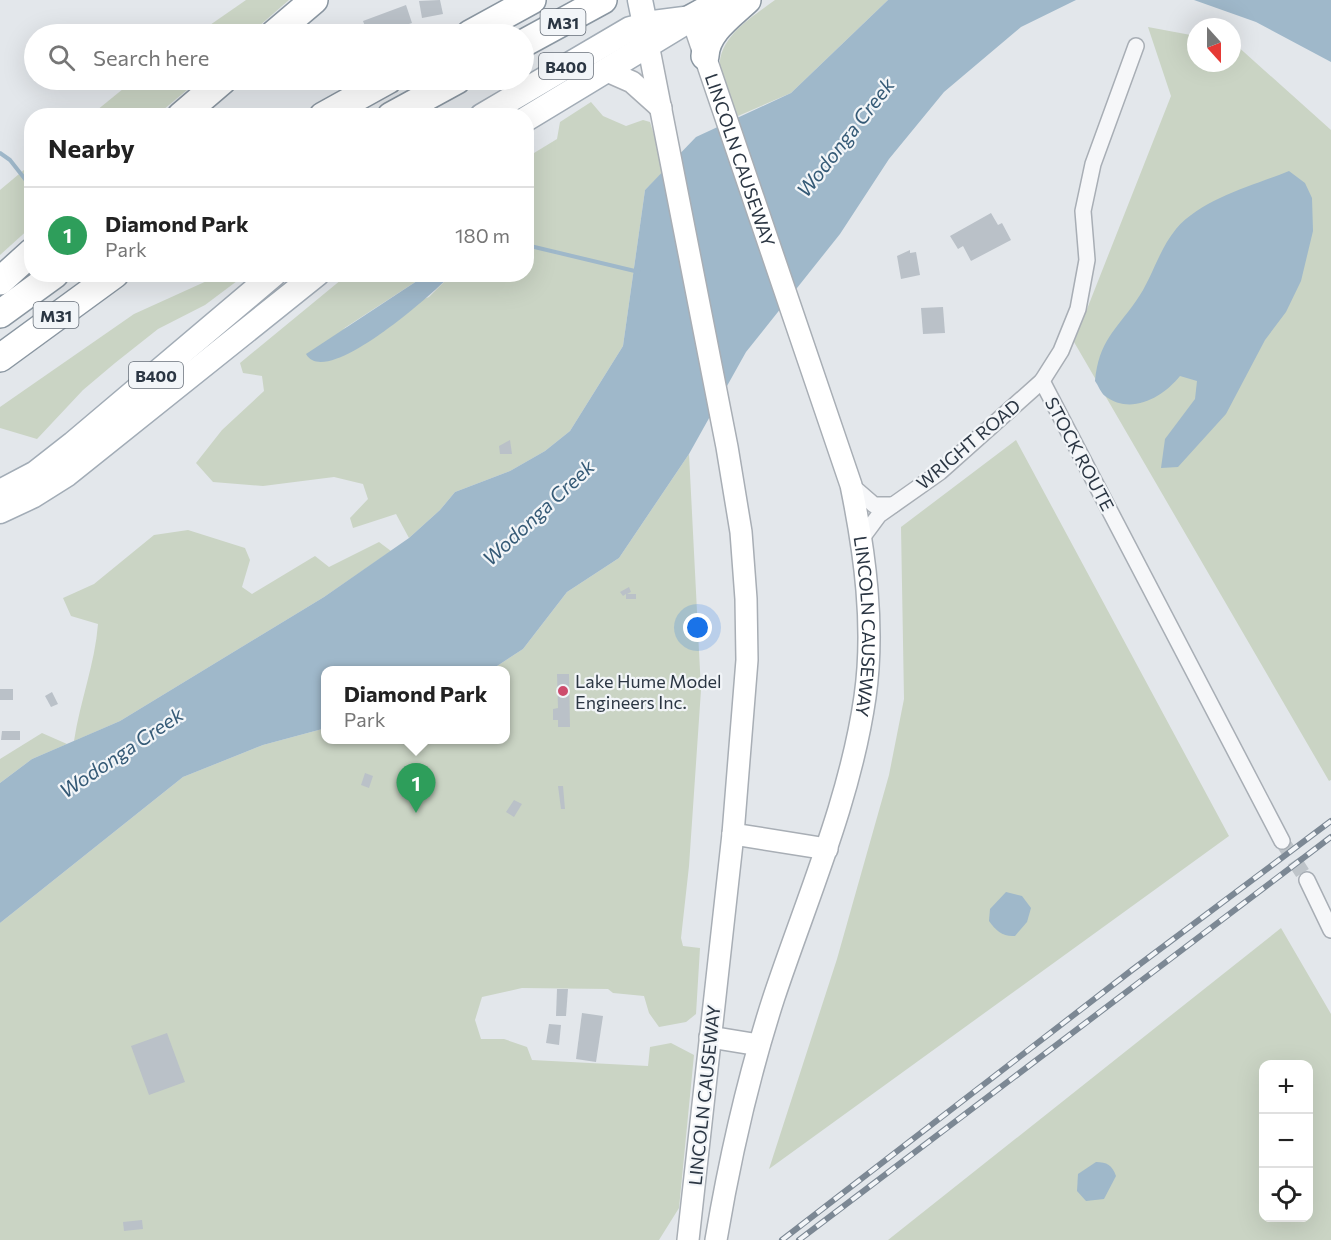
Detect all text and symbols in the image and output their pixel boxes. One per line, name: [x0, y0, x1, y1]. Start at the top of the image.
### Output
road number: M31: [540, 9, 586, 35]
north arrow: [1187, 18, 1241, 72]
search box: [24, 24, 534, 90]
icon: search: [45, 41, 78, 74]
text: Search here: [93, 44, 209, 71]
road number: B400: [539, 53, 593, 79]
street label: LINCOLN CAUSEWAY: [701, 70, 780, 250]
water label: Wodonga Creek: [791, 72, 900, 201]
text: Nearby: [48, 132, 135, 163]
text: Diamond Park: [105, 210, 249, 237]
text: 1: [63, 223, 72, 247]
text: 180 m: [455, 223, 510, 247]
text: Park: [105, 237, 147, 261]
road number: M31: [34, 302, 78, 328]
road number: B400: [129, 362, 183, 388]
street label: STOCK ROUTE: [1041, 393, 1119, 515]
street label: WRIGHT ROAD: [912, 394, 1024, 494]
water label: Wodonga Creek: [477, 453, 600, 570]
street label: LINCOLN CAUSEWAY: [849, 534, 880, 719]
your location: [683, 613, 712, 642]
popup: [321, 666, 510, 744]
place label: Lake Hume Model Engineers Inc.: [575, 670, 722, 713]
text: Diamond Park: [344, 680, 487, 707]
marker: Lake Hume Model Engineers Inc.: [556, 684, 570, 698]
water label: Wodonga Creek: [54, 701, 189, 802]
text: Park: [344, 707, 386, 731]
pin: 1: [396, 764, 436, 813]
street label: LINCOLN CAUSEWAY: [684, 1003, 724, 1186]
map controls: [1259, 1060, 1313, 1222]
button: +: [1259, 1060, 1313, 1114]
button: −: [1259, 1114, 1313, 1168]
button: locate: [1259, 1168, 1313, 1222]

